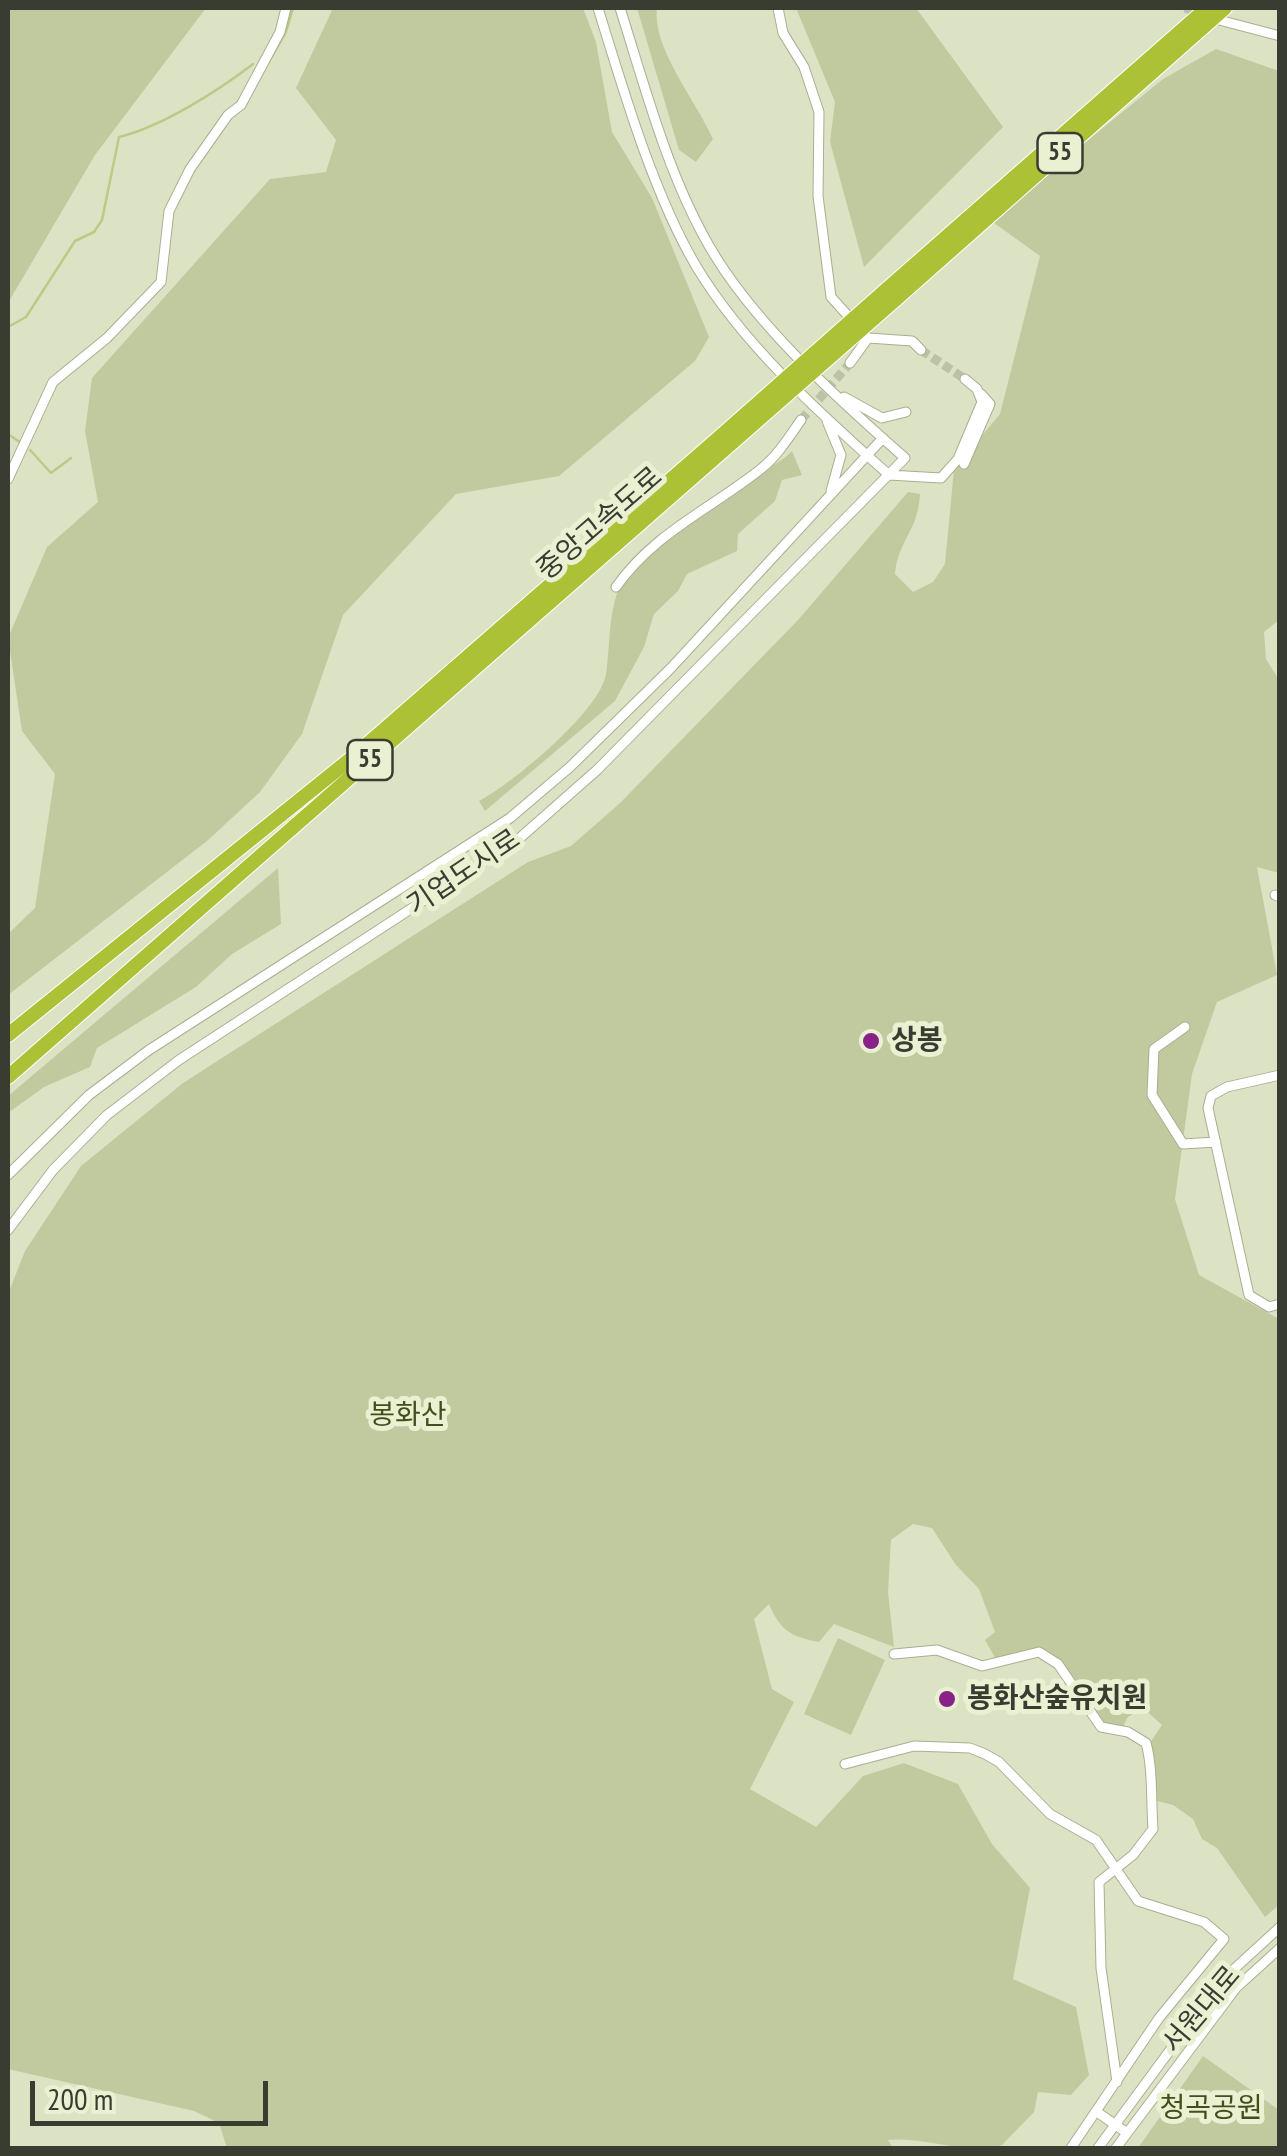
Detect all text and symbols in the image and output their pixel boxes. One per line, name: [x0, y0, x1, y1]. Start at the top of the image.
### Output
road number: 55: [1038, 133, 1082, 173]
street label: 중앙고속도로: [531, 461, 669, 587]
road number: 55: [348, 740, 392, 780]
street label: 기업도시로: [401, 823, 527, 923]
place label: 상봉: [891, 1024, 943, 1058]
marker: 상봉: [860, 1030, 882, 1052]
park label: 봉화산: [369, 1399, 447, 1433]
place label: 봉화산숲유치원: [967, 1682, 1147, 1716]
marker: 봉화산숲유치원: [936, 1688, 958, 1710]
street label: 서원대로: [1156, 1960, 1248, 2060]
scale bar: [35, 2061, 272, 2123]
text: 200 m: [47, 2079, 113, 2118]
park label: 청곡공원: [1159, 2092, 1263, 2126]

